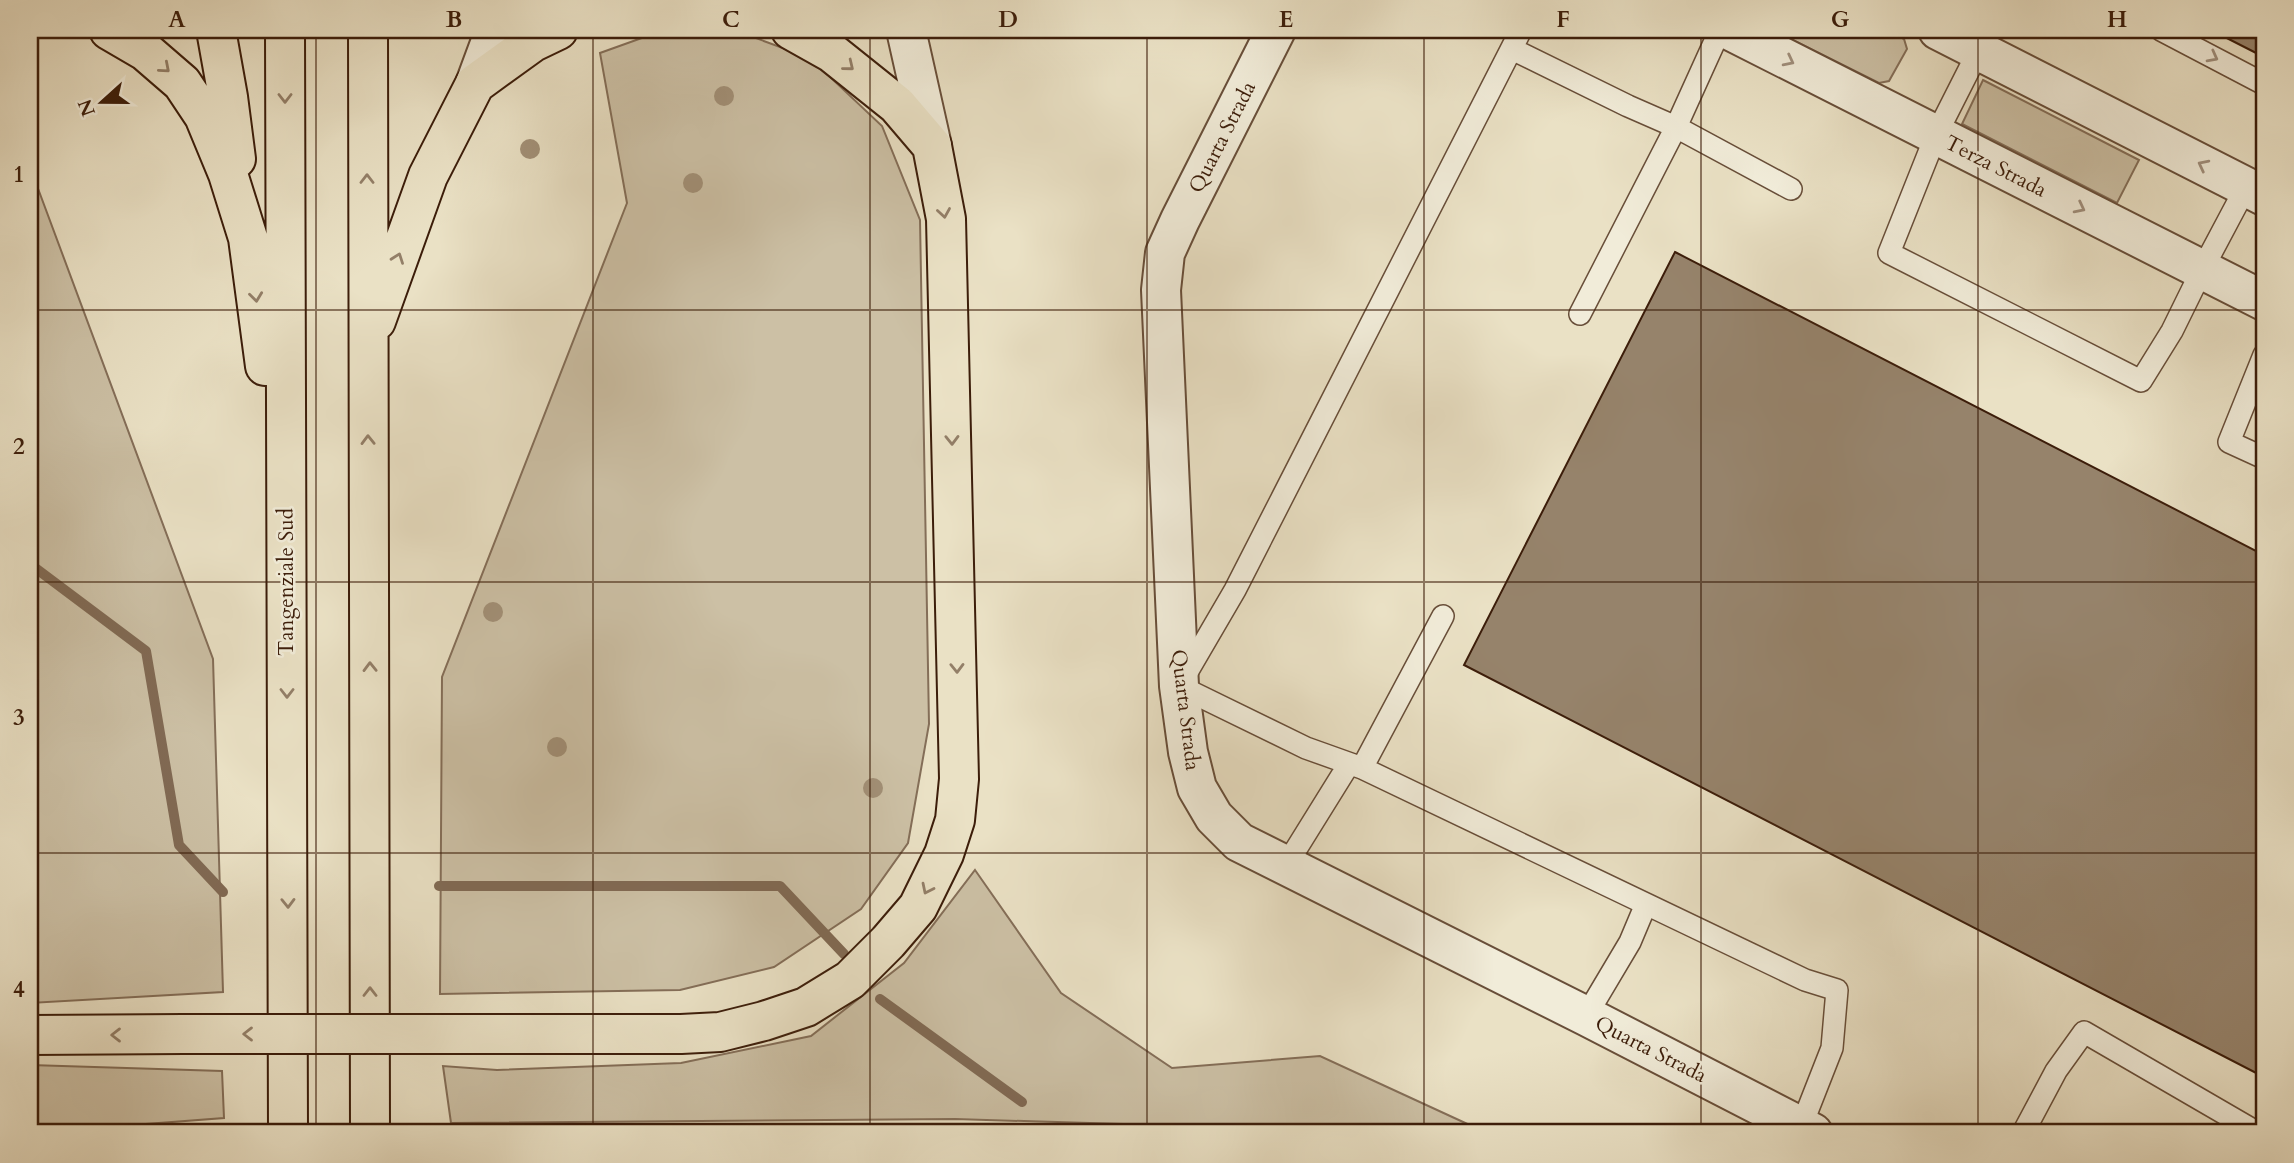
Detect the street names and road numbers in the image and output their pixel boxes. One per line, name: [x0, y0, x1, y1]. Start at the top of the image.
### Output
street label: Quarta Strada: [1182, 76, 1263, 198]
street label: Terza Strada: [1940, 128, 2052, 205]
street label: Tangenziale Sud: [272, 508, 301, 656]
street label: Quarta Strada: [1164, 648, 1207, 772]
street label: Quarta Strada: [1590, 1009, 1712, 1090]

